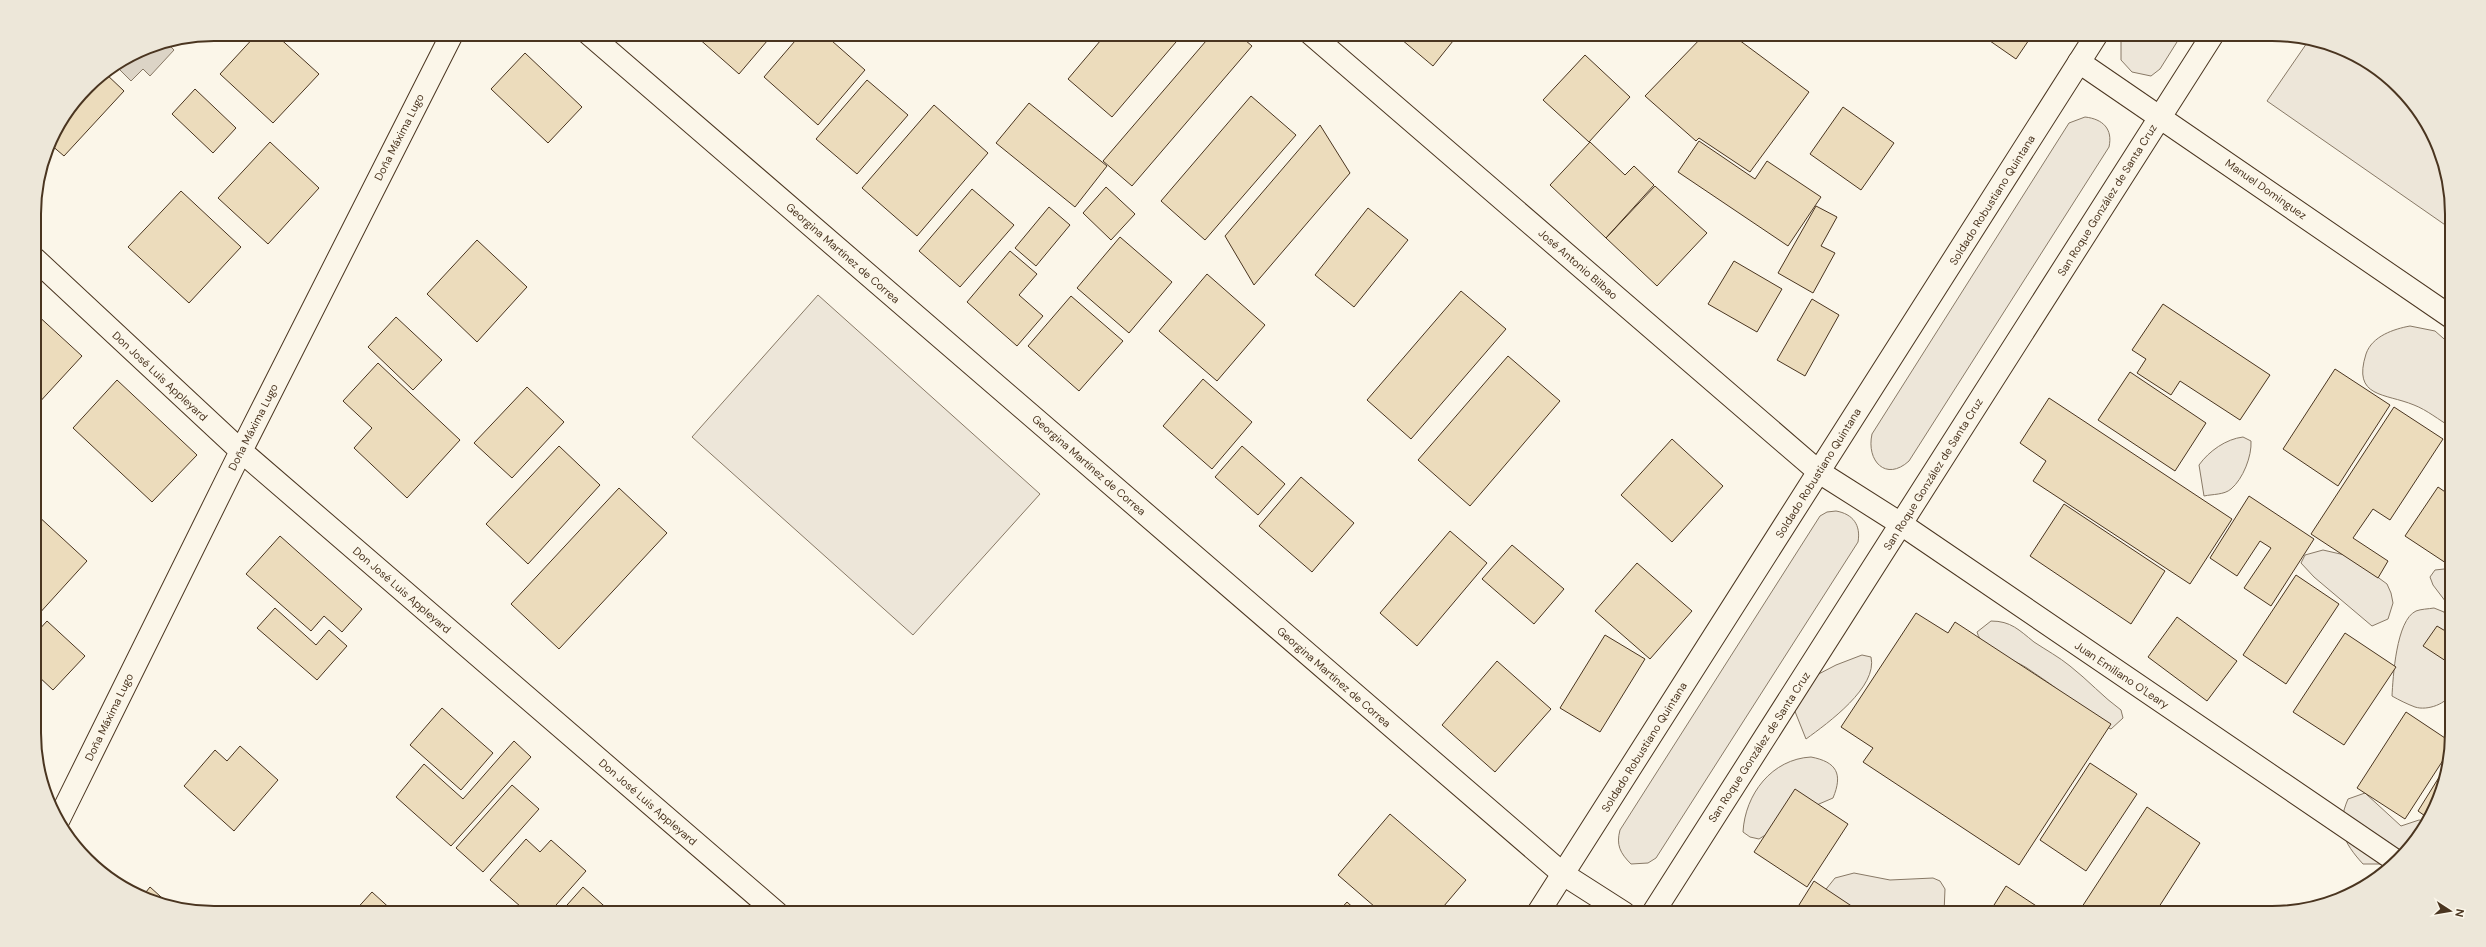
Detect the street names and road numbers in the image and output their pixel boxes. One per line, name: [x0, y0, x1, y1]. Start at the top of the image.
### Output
street label: Doña Máxima Lugo: [371, 91, 427, 183]
street label: San Roque González de Santa Cruz: [2054, 121, 2160, 279]
street label: Soldado Robustiano Quintana: [1946, 132, 2038, 268]
street label: Manuel Dominguez: [2223, 156, 2309, 222]
street label: Georgina Martínez de Correa: [783, 200, 903, 306]
street label: José Antonio Bilbao: [1535, 226, 1621, 302]
street label: Don José Luis Appleyard: [109, 328, 211, 424]
street label: Doña Máxima Lugo: [225, 381, 281, 473]
street label: San Roque González de Santa Cruz: [1880, 395, 1986, 553]
street label: Soldado Robustiano Quintana: [1772, 405, 1864, 541]
street label: Georgina Martínez de Correa: [1029, 412, 1149, 518]
street label: Don José Luis Appleyard: [350, 544, 454, 636]
street label: Georgina Martínez de Correa: [1274, 624, 1394, 730]
street label: Juan Emiliano O'Leary: [2072, 638, 2172, 712]
street label: San Roque González de Santa Cruz: [1705, 669, 1813, 825]
street label: Doña Máxima Lugo: [82, 671, 136, 763]
street label: Soldado Robustiano Quintana: [1598, 679, 1690, 815]
street label: Don José Luis Appleyard: [596, 756, 700, 848]

